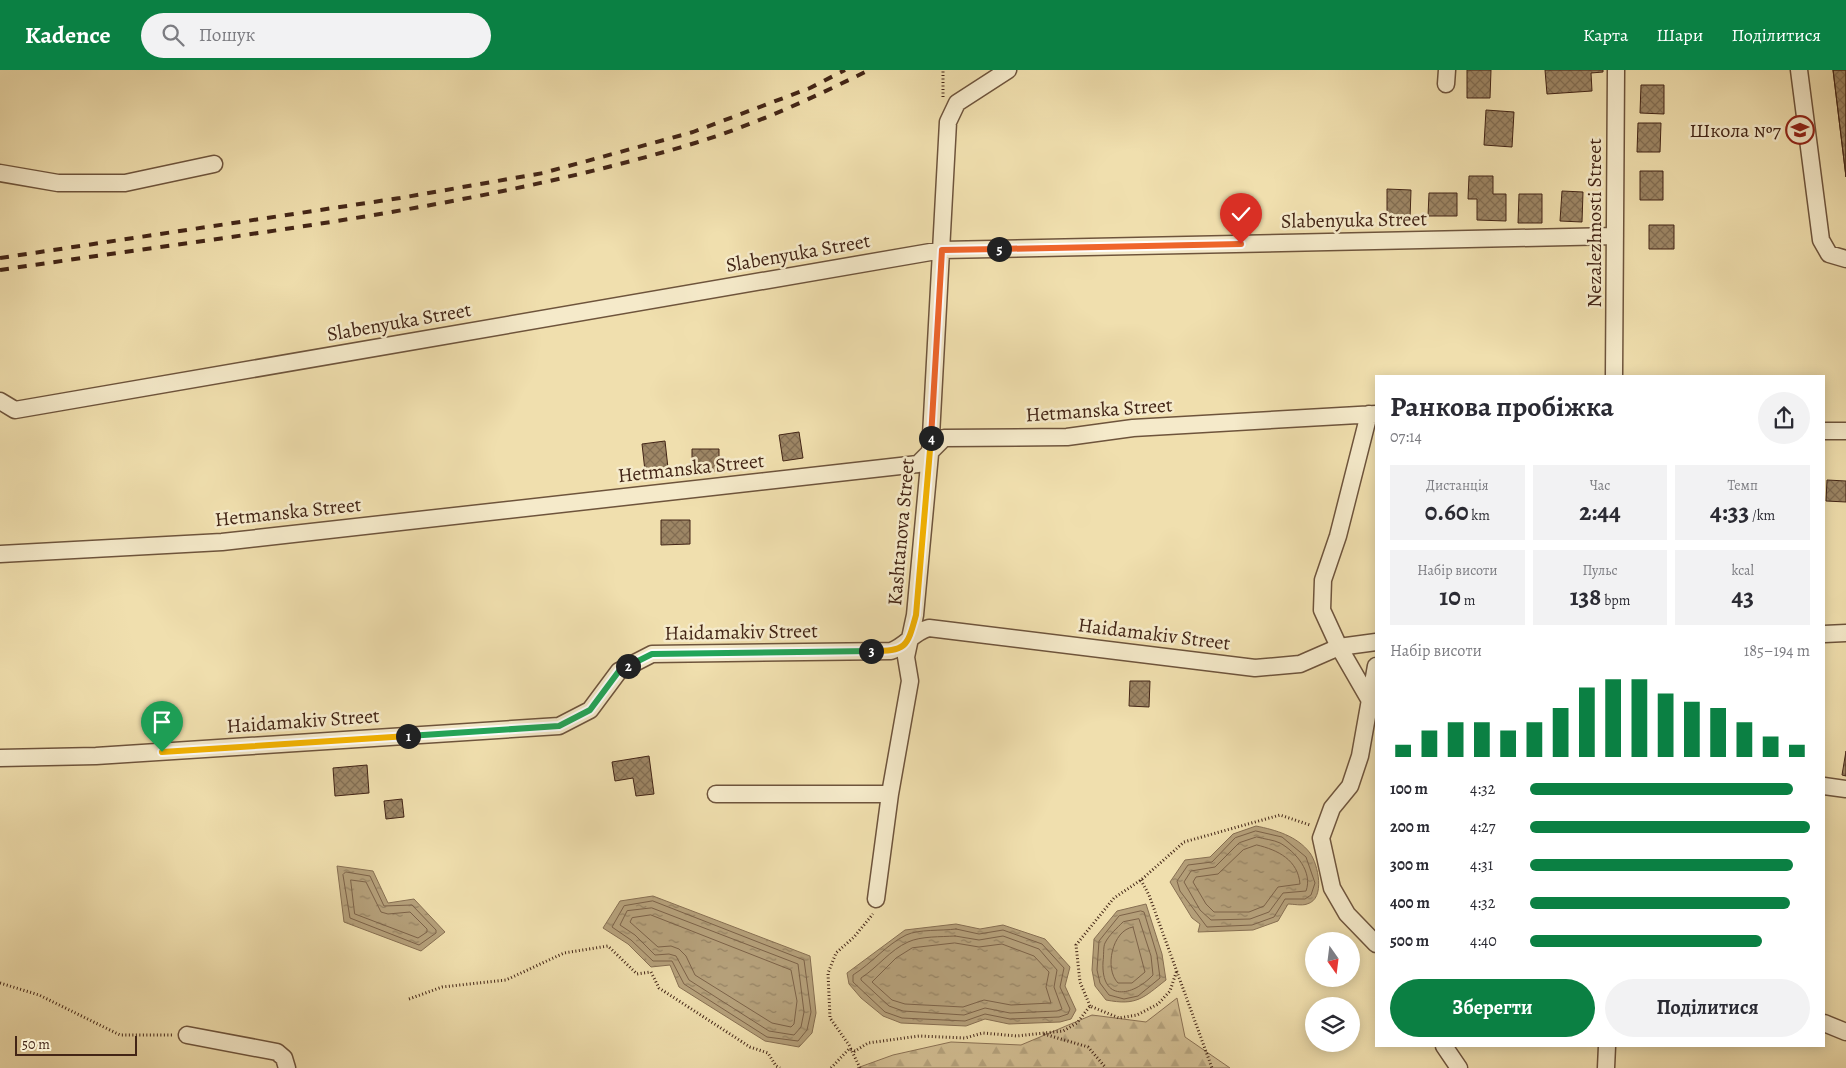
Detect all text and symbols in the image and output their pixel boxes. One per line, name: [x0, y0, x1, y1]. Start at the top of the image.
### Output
search box: [141, 13, 491, 58]
text: Kadence: [25, 19, 111, 51]
icon: search: [159, 21, 187, 49]
text: Пошук: [199, 22, 255, 48]
text: Карта: [1583, 23, 1628, 47]
text: Шари: [1656, 23, 1703, 47]
text: Поділитися: [1731, 23, 1821, 47]
school or university icon: Школа №7: [1785, 115, 1815, 145]
place label: Школа №7: [1689, 117, 1782, 144]
street label: Nezalezhnosti Street: [1581, 138, 1608, 308]
pin: [1220, 193, 1262, 244]
icon: check: [1227, 200, 1255, 228]
street label: Slabenyuka Street: [1281, 205, 1428, 235]
street label: Slabenyuka Street: [724, 227, 873, 279]
pin: 5: [986, 236, 1012, 262]
text: 5: [997, 240, 1002, 259]
street label: Slabenyuka Street: [325, 296, 474, 348]
text: Ранкова пробіжка: [1390, 388, 1614, 426]
street label: Hetmanska Street: [1025, 391, 1174, 429]
button: share: [1758, 392, 1810, 444]
pin: 4: [918, 426, 944, 450]
text: 07:14: [1390, 426, 1422, 448]
text: 4: [928, 429, 935, 448]
street label: Hetmanska Street: [616, 447, 766, 489]
street label: Kashtanova Street: [881, 457, 921, 607]
text: Дистанція: [1426, 476, 1489, 495]
text: Час: [1590, 476, 1610, 495]
text: Темп: [1727, 476, 1758, 495]
street label: Hetmanska Street: [213, 491, 363, 533]
text: 0.60: [1425, 495, 1468, 529]
text: 2:44: [1579, 495, 1621, 529]
text: 4:33: [1710, 495, 1749, 529]
text: km: [1468, 506, 1490, 525]
text: /km: [1749, 506, 1775, 525]
text: Набір висоти: [1417, 561, 1498, 580]
text: Пульс: [1582, 561, 1617, 580]
text: kcal: [1731, 561, 1754, 580]
text: 10: [1439, 580, 1461, 614]
text: 138: [1570, 580, 1601, 614]
text: 43: [1731, 580, 1754, 614]
text: m: [1461, 591, 1475, 610]
text: bpm: [1601, 591, 1630, 610]
street label: Haidamakiv Street: [1076, 611, 1232, 657]
street label: Haidamakiv Street: [664, 617, 818, 647]
pin: 3: [858, 638, 884, 664]
text: Набір висоти: [1390, 640, 1482, 662]
text: 185–194 m: [1744, 640, 1810, 662]
text: 3: [868, 642, 875, 661]
pin: 2: [616, 654, 640, 678]
text: 2: [625, 657, 632, 676]
pin: [141, 701, 183, 752]
street label: Haidamakiv Street: [226, 702, 381, 740]
icon: arrive: [148, 708, 176, 736]
pin: 1: [396, 724, 420, 748]
text: 1: [406, 727, 411, 746]
text: 100 m: [1390, 778, 1428, 800]
text: 4:32: [1470, 778, 1495, 800]
text: 200 m: [1390, 816, 1430, 838]
text: 4:27: [1470, 816, 1495, 838]
text: 300 m: [1390, 854, 1429, 876]
text: 4:31: [1470, 854, 1493, 876]
text: 400 m: [1390, 892, 1430, 914]
text: 4:32: [1470, 892, 1495, 914]
text: 500 m: [1390, 930, 1429, 952]
text: 4:40: [1470, 930, 1497, 952]
north arrow: [1305, 932, 1360, 988]
map controls: [1305, 932, 1360, 1052]
button: Зберегти: [1390, 979, 1595, 1037]
button: Поділитися: [1605, 979, 1810, 1037]
button: layers: [1305, 997, 1360, 1052]
scale bar: [15, 1033, 138, 1056]
text: 50 m: [22, 1035, 50, 1054]

